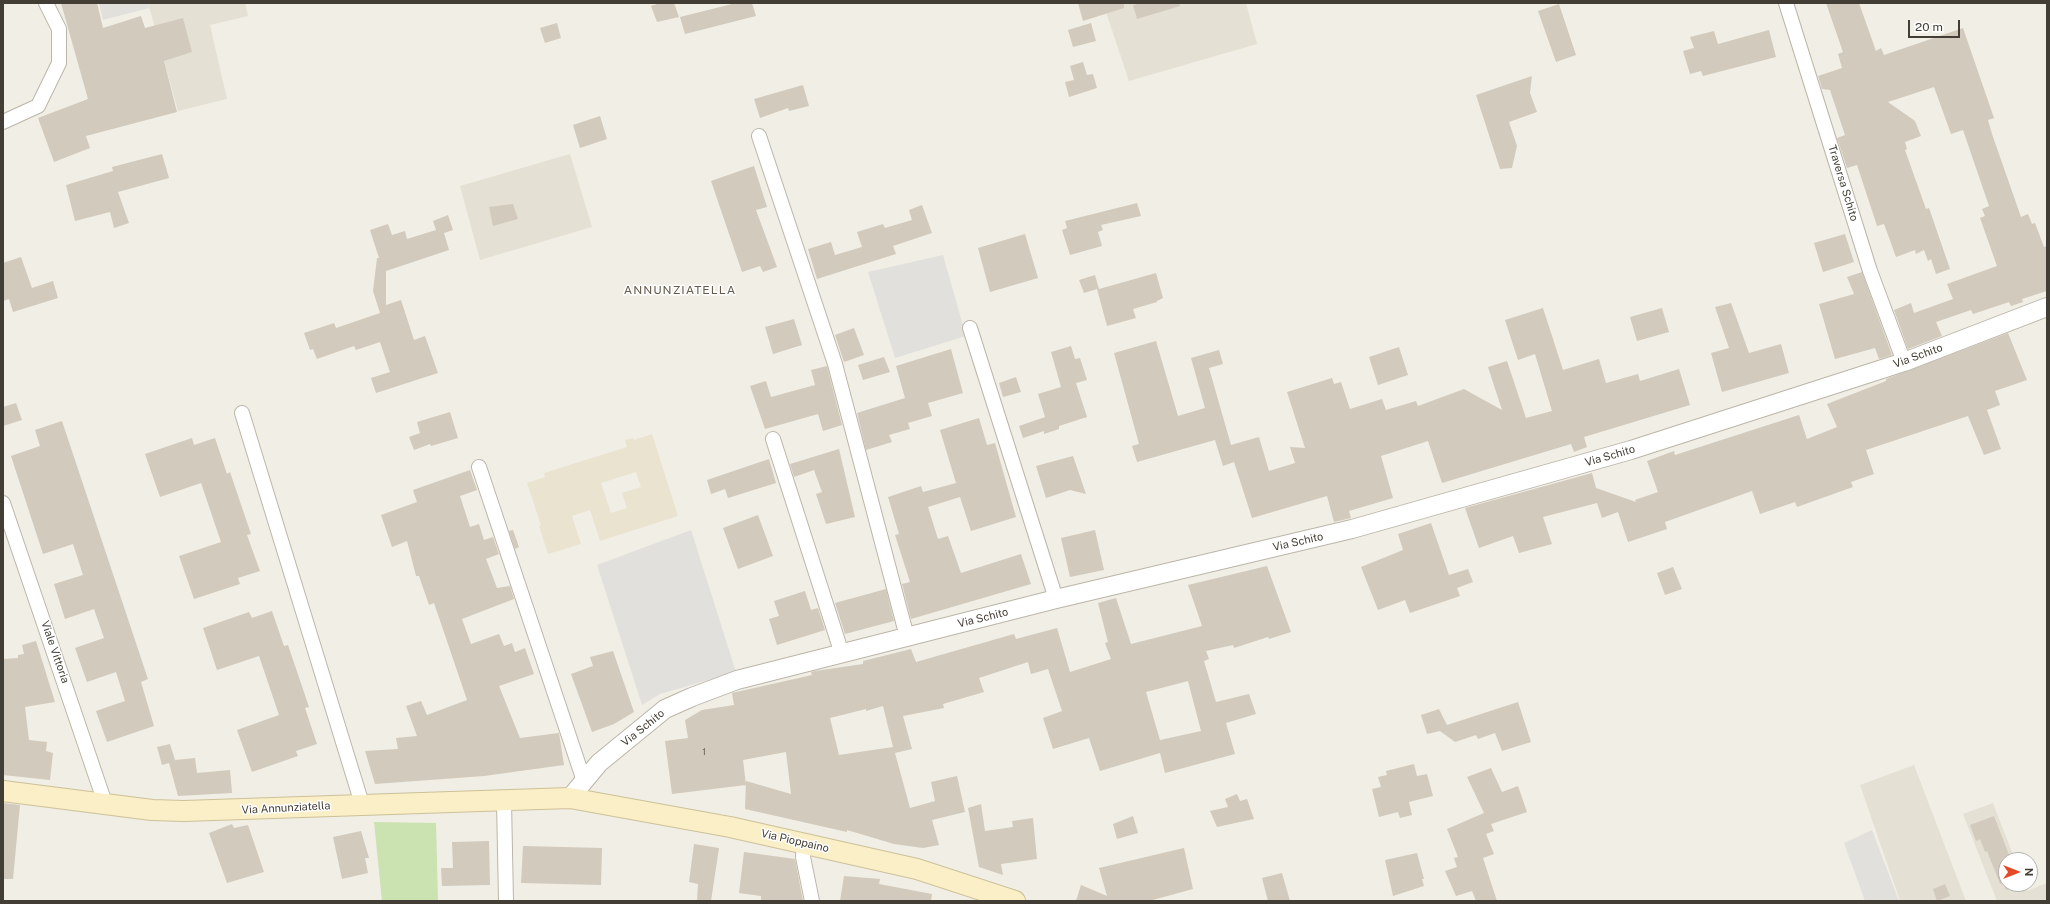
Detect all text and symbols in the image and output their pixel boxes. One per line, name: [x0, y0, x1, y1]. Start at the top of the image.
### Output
scale bar: [1910, 12, 1962, 38]
text: 20 m: [1915, 20, 1943, 34]
street label: Traversa Schito: [1825, 143, 1861, 223]
district label: ANNUNZIATELLA: [624, 283, 736, 297]
street label: Via Schito: [1892, 341, 1944, 371]
street label: Via Schito: [1583, 443, 1637, 469]
street label: Via Schito: [1271, 530, 1325, 554]
street label: Via Schito: [956, 605, 1010, 631]
street label: Viale Vittoria: [38, 619, 72, 685]
street label: Via Schito: [619, 707, 667, 749]
house number: 1: [702, 747, 706, 757]
street label: Via Annunziatella: [241, 799, 331, 817]
street label: Via Pioppaino: [760, 827, 830, 855]
north arrow: [1998, 852, 2038, 892]
text: N: [2023, 868, 2035, 876]

